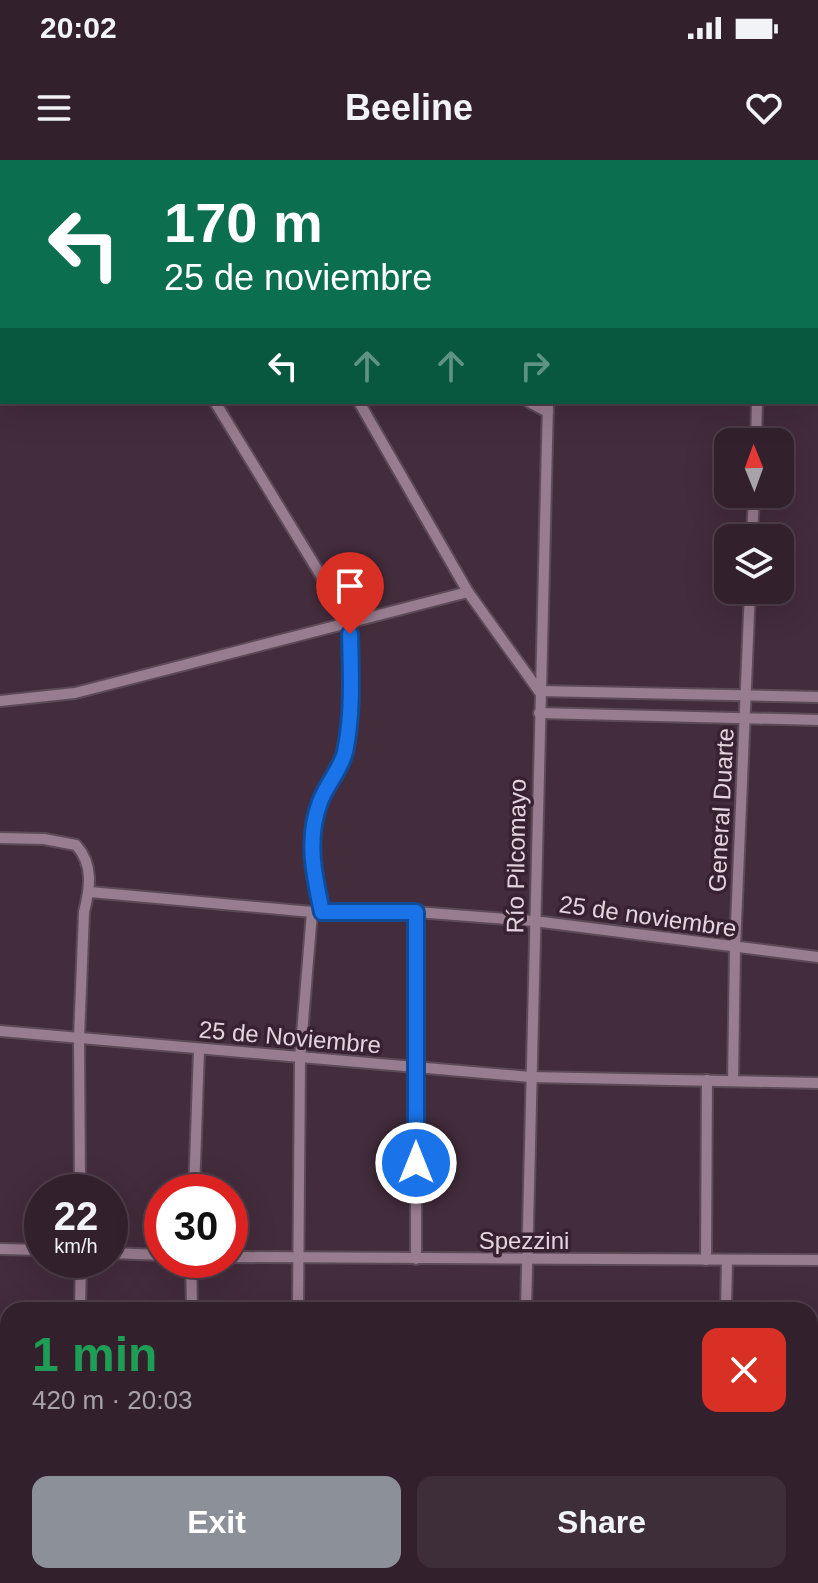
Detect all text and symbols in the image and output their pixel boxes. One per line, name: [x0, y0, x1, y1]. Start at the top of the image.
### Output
text: 20:02: [40, 11, 117, 44]
icon: menu: [32, 86, 76, 130]
icon: heart: [742, 86, 786, 130]
text: Beeline: [345, 87, 473, 128]
text: 170 m: [164, 191, 323, 254]
icon: left: [32, 192, 136, 296]
text: 25 de noviembre: [164, 257, 432, 298]
icon: left: [261, 344, 305, 388]
icon: ahead: [345, 344, 389, 388]
icon: ahead: [429, 344, 473, 388]
icon: right: [513, 344, 557, 388]
north arrow: [714, 428, 794, 508]
map controls: [714, 428, 794, 604]
button: layers: [714, 524, 794, 604]
pin: [316, 552, 384, 634]
icon: arrive: [328, 564, 372, 608]
street label: General Duarte: [703, 727, 739, 893]
street label: Río Pilcomayo: [501, 778, 531, 934]
street label: 25 de noviembre: [558, 890, 738, 942]
street label: 25 de Noviembre: [198, 1016, 382, 1058]
position arrow: [374, 1121, 458, 1205]
speed limit sign: 30: [144, 1174, 248, 1278]
text: 22: [54, 1194, 98, 1238]
street label: Spezzini: [479, 1227, 569, 1254]
text: km/h: [54, 1235, 98, 1257]
text: 1 min: [32, 1328, 157, 1381]
button: close: [702, 1328, 786, 1412]
text: 420 m · 20:03: [32, 1385, 192, 1415]
button: Exit: [32, 1476, 401, 1568]
button: Share: [417, 1476, 786, 1568]

